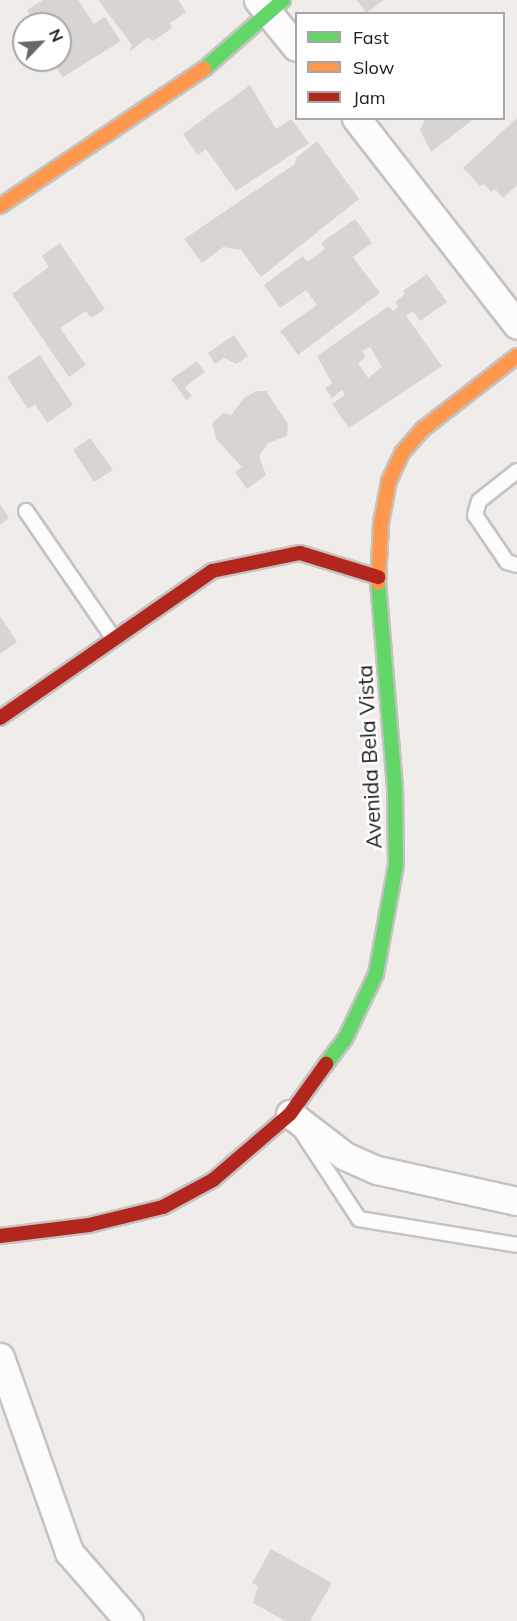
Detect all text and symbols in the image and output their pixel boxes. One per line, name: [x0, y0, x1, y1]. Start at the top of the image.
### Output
north arrow: [12, 12, 72, 72]
legend: [295, 12, 505, 120]
text: N: [45, 26, 68, 45]
text: Fast: [353, 26, 389, 49]
text: Slow: [353, 56, 394, 79]
text: Jam: [353, 86, 386, 109]
street label: Avenida Bela Vista: [352, 664, 386, 850]

